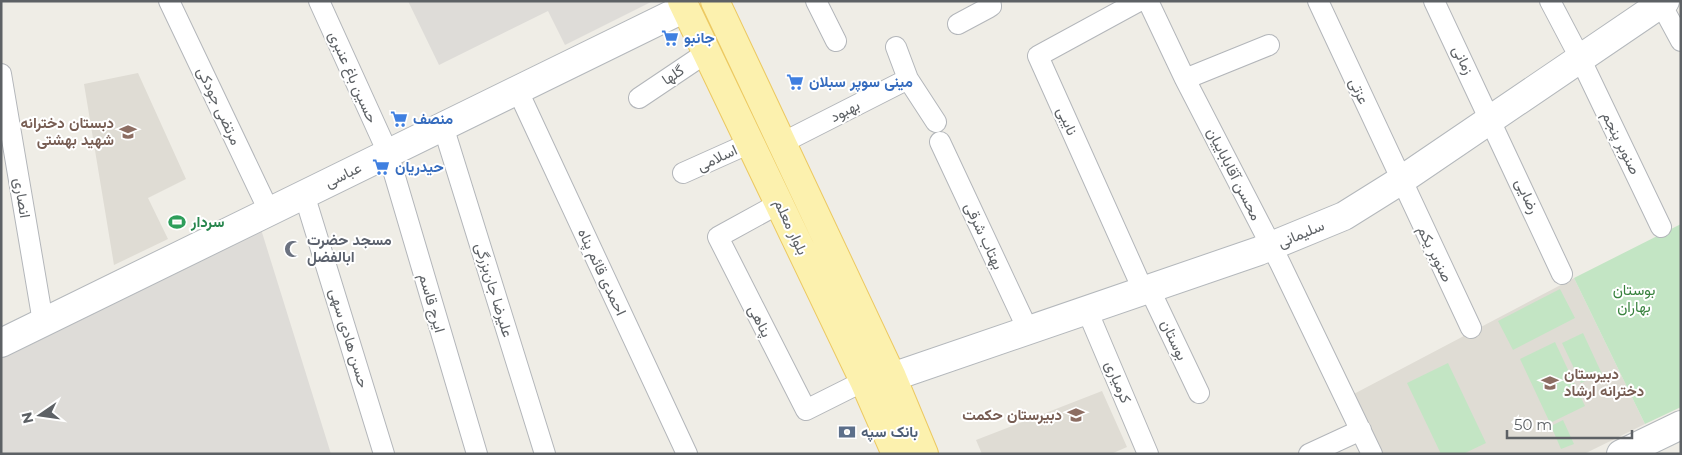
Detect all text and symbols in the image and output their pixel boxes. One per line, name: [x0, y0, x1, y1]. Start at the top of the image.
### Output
street label: حسین باغ عنبری: [323, 28, 382, 127]
supermarket icon: جانبو: [660, 28, 680, 48]
place label: جانبو: [684, 28, 715, 47]
street label: زمانی: [1447, 42, 1479, 78]
street label: گلها: [658, 60, 688, 89]
street label: مرتضی جودکی: [192, 64, 246, 148]
supermarket icon: مینی سوپر سبلان: [785, 72, 805, 92]
place label: مینی سوپر سبلان: [809, 72, 913, 92]
street label: عزتی: [1344, 75, 1374, 108]
street label: بهبود: [827, 95, 863, 126]
street label: نایبی: [1052, 104, 1082, 138]
street label: صنوبر پنجم: [1597, 108, 1645, 178]
supermarket icon: منصف: [389, 109, 409, 129]
place label: منصف: [413, 109, 453, 128]
place label: دبستان دخترانه شهید بهشتی: [20, 113, 114, 149]
school or university icon: دبستان دخترانه شهید بهشتی: [118, 122, 138, 142]
street label: محسن آقاباباییان: [1202, 124, 1266, 224]
street label: اسلامی: [694, 140, 740, 176]
street label: عباسی: [321, 157, 365, 192]
supermarket icon: حیدریان: [371, 157, 391, 177]
place label: حیدریان: [395, 157, 444, 176]
street label: رضایی: [1510, 175, 1544, 217]
street label: انصاری: [9, 177, 35, 219]
street label: بلوار معلم: [769, 196, 813, 258]
street label: بهتاب شرقی: [960, 199, 1008, 273]
sports icon: سردار: [167, 212, 187, 232]
place label: سردار: [190, 212, 225, 231]
street label: سلیمانی: [1275, 215, 1327, 253]
street label: صنوبر یکم: [1413, 223, 1457, 285]
street label: احمدی قائم پناه: [573, 225, 631, 319]
place label: مسجد حضرت ابالفضل: [307, 230, 392, 266]
mosque icon: مسجد حضرت ابالفضل: [283, 239, 303, 259]
street label: علیرضا جان‌بزرگی: [470, 240, 518, 340]
street label: ایرج قاسم: [413, 271, 450, 335]
park label: بوستان بهاران: [1613, 280, 1655, 316]
street label: حسن هادی سهی: [324, 286, 374, 390]
street label: پناهی: [743, 301, 777, 341]
street label: بوستان: [1157, 316, 1192, 363]
street label: کرمیاری: [1100, 358, 1136, 407]
place label: دبیرستان دخترانه ارشاد: [1564, 364, 1644, 400]
school or university icon: دبیرستان دخترانه ارشاد: [1540, 373, 1560, 393]
north arrow: [15, 390, 65, 440]
place label: دبیرستان حکمت: [962, 405, 1062, 424]
school or university icon: دبیرستان حکمت: [1066, 405, 1086, 425]
scale bar: [1507, 408, 1632, 440]
text: N: [17, 410, 37, 425]
text: 50 m: [1514, 415, 1552, 434]
bank icon: بانک سپه: [837, 422, 857, 442]
place label: بانک سپه: [861, 422, 918, 442]

